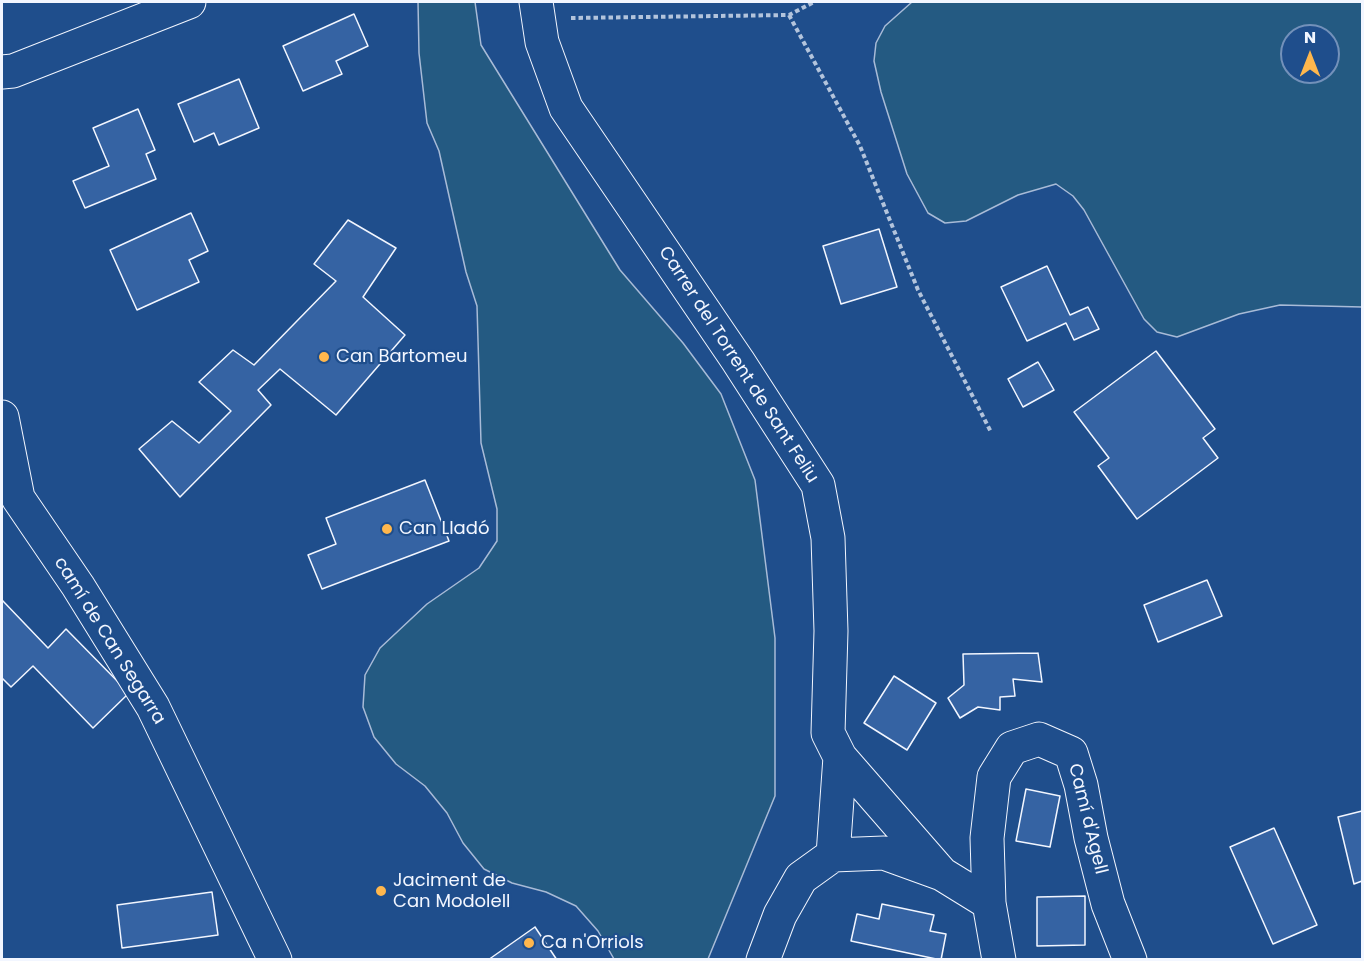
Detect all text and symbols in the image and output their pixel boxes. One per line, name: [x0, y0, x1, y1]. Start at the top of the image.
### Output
north arrow: [1280, 24, 1340, 84]
text: N: [1304, 26, 1316, 49]
street label: Carrer del Torrent de Sant Feliu: [653, 243, 823, 487]
place label: Can Bartomeu: [336, 346, 468, 368]
marker: Can Bartomeu: [317, 350, 331, 364]
place label: Can Lladó: [399, 518, 489, 540]
marker: Can Lladó: [380, 522, 394, 536]
street label: camí de Can Segarra: [49, 553, 169, 729]
street label: Camí d'Agell: [1063, 761, 1111, 877]
place label: Jaciment de Can Modolell: [393, 870, 511, 912]
marker: Jaciment de Can Modolell: [374, 884, 388, 898]
place label: Ca n'Orriols: [541, 932, 644, 954]
marker: Ca n'Orriols: [522, 936, 536, 950]

